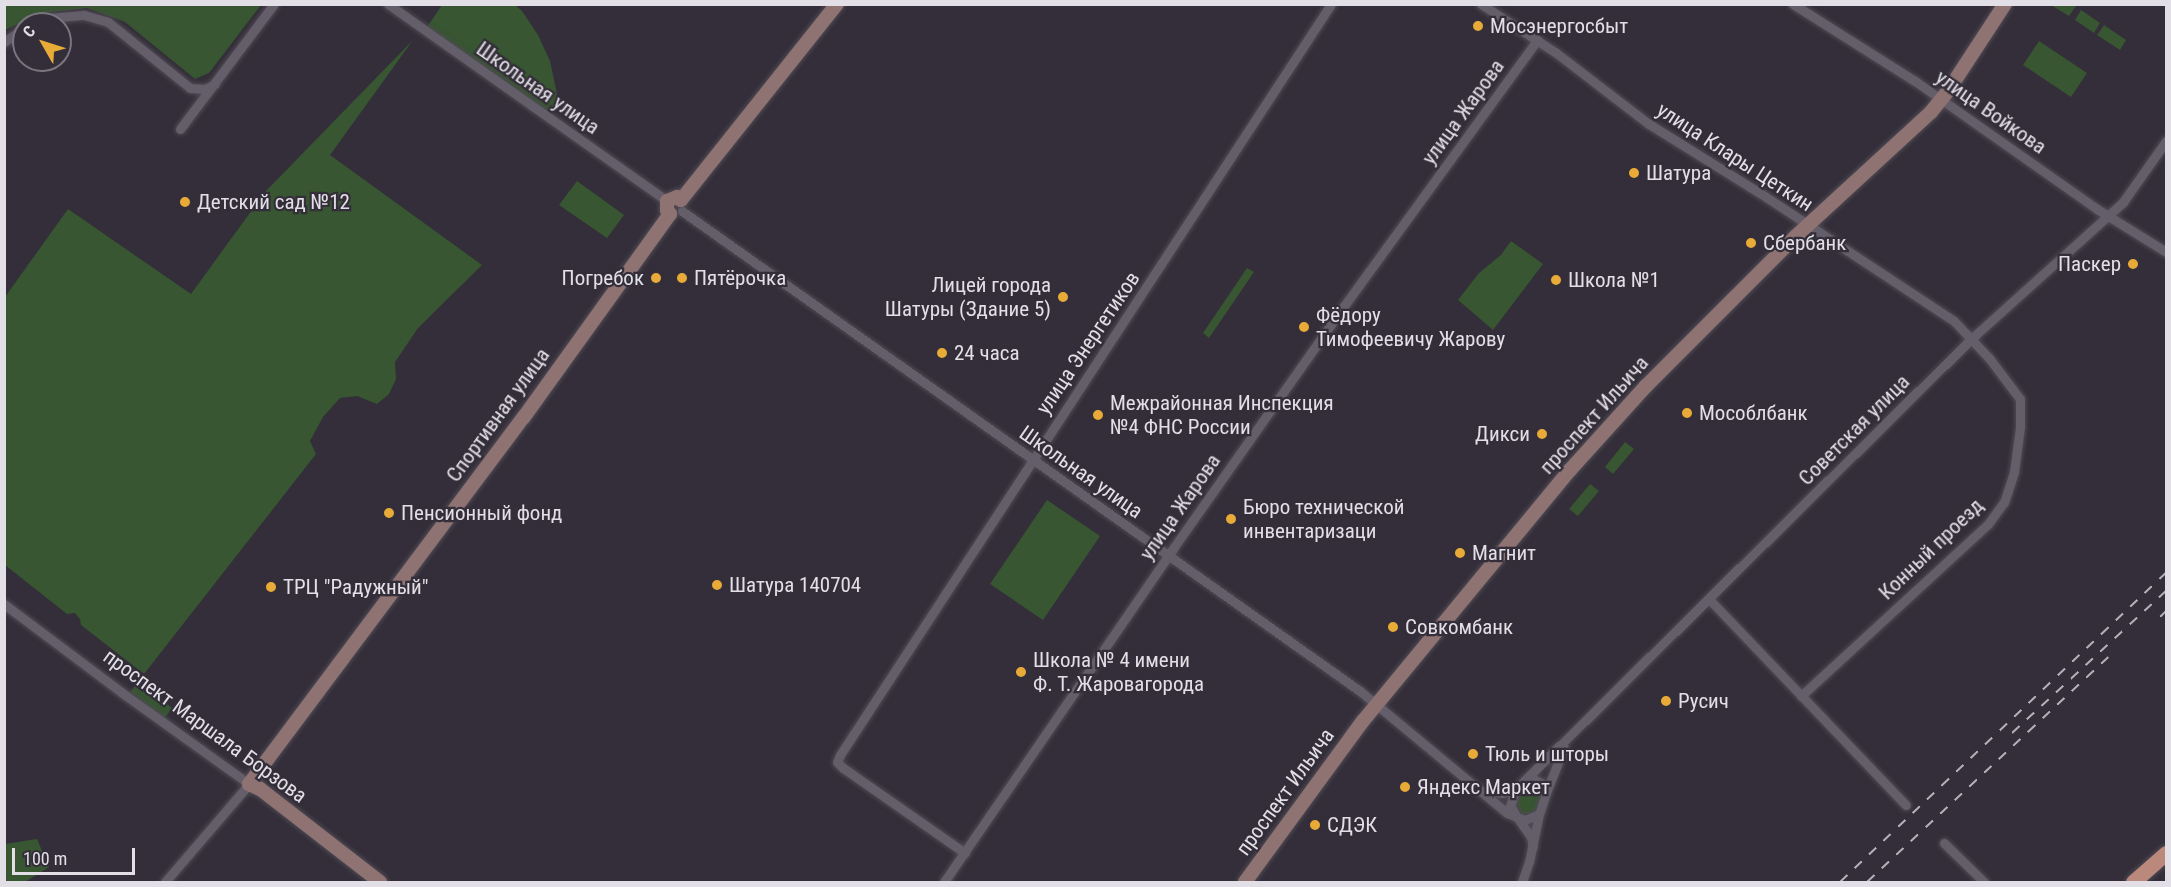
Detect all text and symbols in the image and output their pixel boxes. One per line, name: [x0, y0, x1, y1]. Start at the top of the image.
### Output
north arrow: [12, 12, 72, 72]
place label: Мосэнергосбыт: [1490, 13, 1628, 39]
marker: Мосэнергосбыт: [1471, 19, 1485, 33]
text: С: [19, 22, 39, 41]
street label: Школьная улица: [472, 36, 604, 140]
street label: улица Жарова: [1416, 55, 1510, 169]
street label: улица Войкова: [1931, 65, 2051, 159]
street label: улица Клары Цеткин: [1652, 97, 1818, 217]
place label: Шатура: [1646, 160, 1711, 186]
marker: Шатура: [1627, 166, 1641, 180]
place label: Детский сад №12: [197, 189, 350, 215]
marker: Детский сад №12: [178, 195, 192, 209]
place label: Сбербанк: [1763, 230, 1846, 256]
marker: Сбербанк: [1744, 236, 1758, 250]
place label: Паскер: [2058, 251, 2121, 277]
marker: Паскер: [2126, 257, 2140, 271]
place label: Погребок: [562, 265, 644, 291]
place label: Пятёрочка: [694, 265, 786, 291]
street label: улица Энергетиков: [1031, 267, 1145, 419]
place label: Школа №1: [1568, 267, 1660, 293]
marker: Погребок: [649, 271, 663, 285]
marker: Пятёрочка: [675, 271, 689, 285]
place label: Лицей города Шатуры (Здание 5): [885, 272, 1051, 322]
marker: Школа №1: [1549, 273, 1563, 287]
marker: Лицей города Шатуры (Здание 5): [1056, 290, 1070, 304]
place label: Фёдору Тимофеевичу Жарову: [1316, 302, 1505, 352]
marker: Фёдору Тимофеевичу Жарову: [1297, 320, 1311, 334]
place label: 24 часа: [954, 340, 1019, 366]
street label: Спортивная улица: [441, 343, 555, 487]
marker: 24 часа: [935, 346, 949, 360]
street label: проспект Ильича: [1534, 351, 1654, 479]
street label: Советская улица: [1793, 369, 1915, 491]
place label: Межрайонная Инспекция №4 ФНС России: [1110, 390, 1334, 440]
place label: Мособлбанк: [1699, 400, 1808, 426]
marker: Мособлбанк: [1680, 406, 1694, 420]
marker: Межрайонная Инспекция №4 ФНС России: [1091, 408, 1105, 422]
street label: Школьная улица: [1015, 420, 1147, 524]
place label: Дикси: [1475, 421, 1530, 447]
marker: Дикси: [1535, 427, 1549, 441]
street label: улица Жарова: [1134, 449, 1226, 565]
street label: Конный проезд: [1874, 493, 1988, 605]
place label: Бюро технической инвентаризаци: [1243, 494, 1404, 544]
place label: Пенсионный фонд: [401, 500, 562, 526]
marker: Пенсионный фонд: [382, 506, 396, 520]
marker: Бюро технической инвентаризаци: [1224, 512, 1238, 526]
place label: Магнит: [1472, 540, 1536, 566]
marker: Магнит: [1453, 546, 1467, 560]
place label: Шатура 140704: [729, 572, 861, 598]
place label: ТРЦ "Радужный": [283, 574, 428, 600]
marker: Шатура 140704: [710, 578, 724, 592]
marker: ТРЦ "Радужный": [264, 580, 278, 594]
place label: Совкомбанк: [1405, 614, 1513, 640]
marker: Совкомбанк: [1386, 620, 1400, 634]
street label: проспект Маршала Борзова: [98, 644, 312, 808]
place label: Школа № 4 имени Ф. Т. Жаровагорода: [1033, 647, 1204, 697]
marker: Школа № 4 имени Ф. Т. Жаровагорода: [1014, 665, 1028, 679]
place label: Русич: [1678, 688, 1729, 714]
marker: Русич: [1659, 694, 1673, 708]
street label: проспект Ильича: [1231, 724, 1339, 860]
place label: Тюль и шторы: [1485, 741, 1609, 767]
marker: Тюль и шторы: [1466, 747, 1480, 761]
place label: Яндекс Маркет: [1417, 774, 1550, 800]
marker: Яндекс Маркет: [1398, 780, 1412, 794]
place label: СДЭК: [1327, 812, 1377, 838]
marker: СДЭК: [1308, 818, 1322, 832]
scale bar: [15, 836, 138, 874]
text: 100 m: [23, 848, 67, 869]

